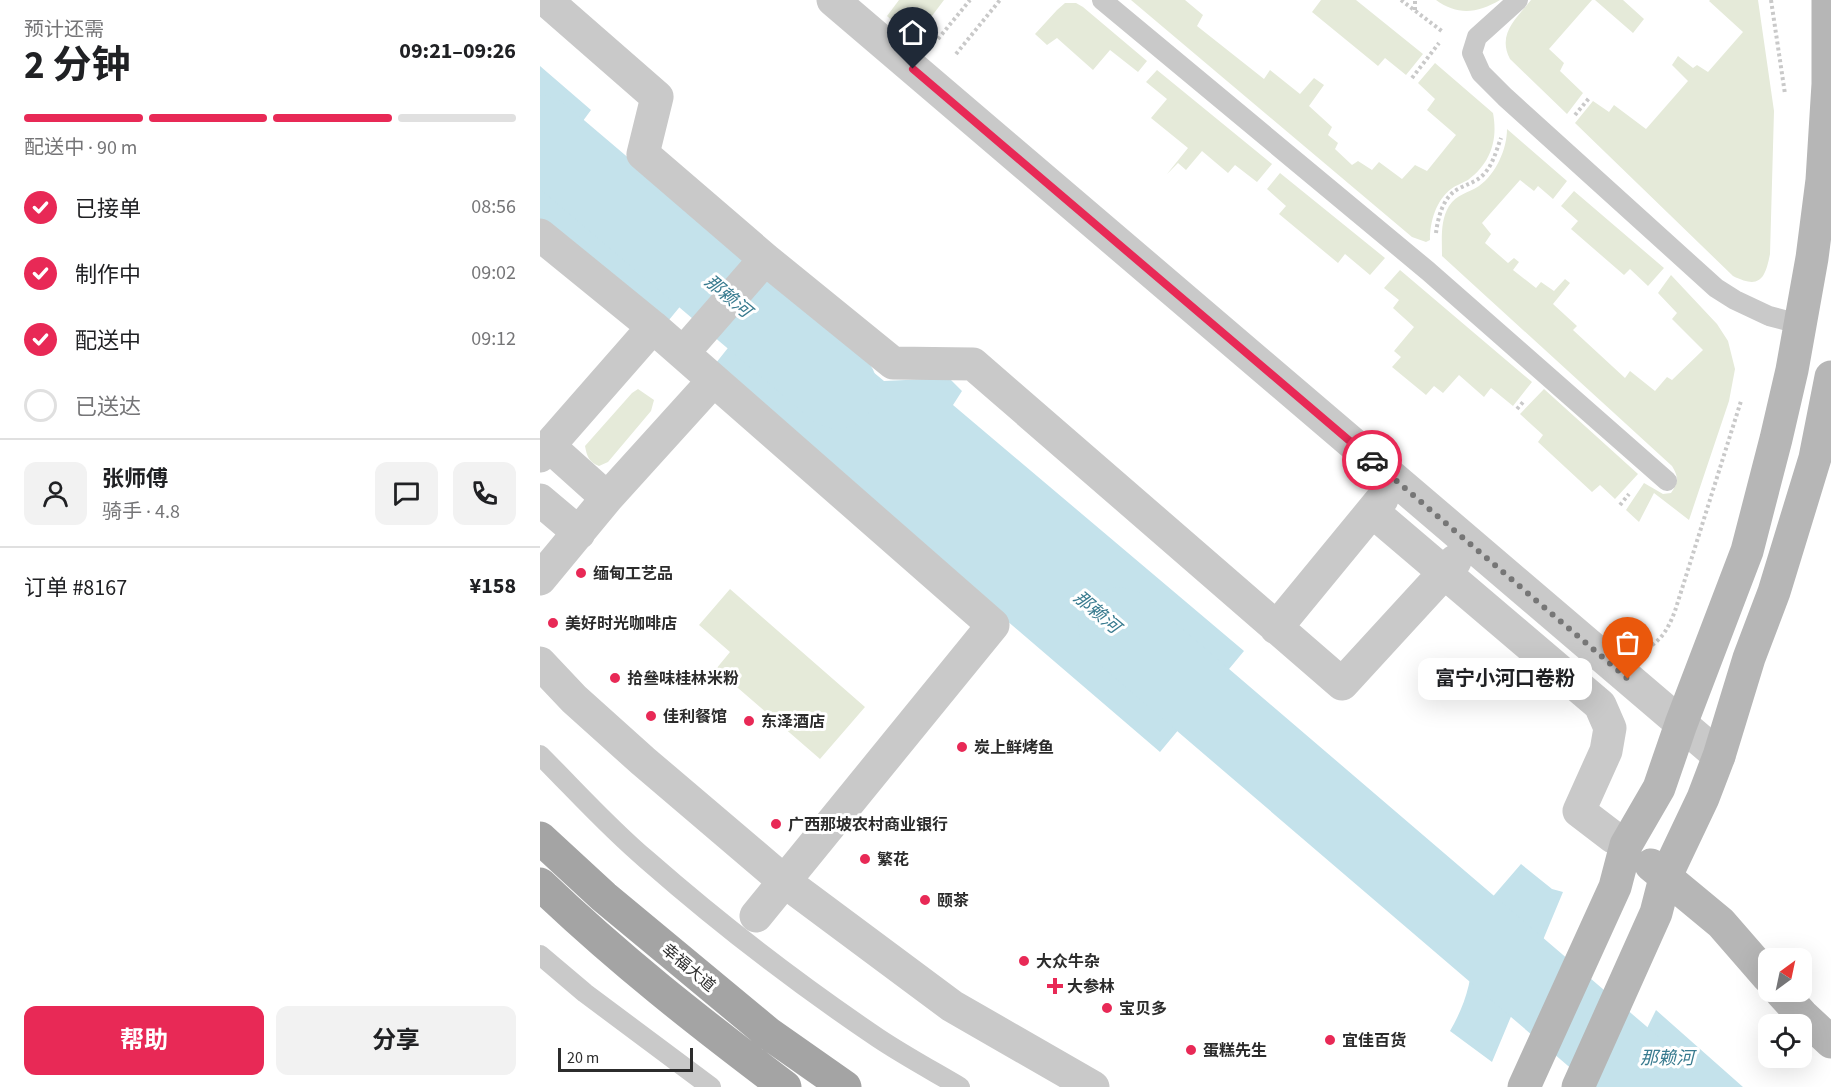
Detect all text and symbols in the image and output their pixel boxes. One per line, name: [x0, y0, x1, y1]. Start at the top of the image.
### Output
pin: [887, 7, 938, 69]
text: 预计还需: [24, 16, 104, 44]
icon: home: [896, 16, 929, 49]
text: 09:21–09:26: [399, 35, 516, 67]
text: 2 分钟: [24, 38, 130, 94]
text: 配送中 · 90 m: [24, 134, 137, 162]
icon: check: [24, 191, 57, 224]
text: 已接单: [75, 193, 141, 225]
text: 08:56: [471, 193, 516, 221]
icon: check: [24, 257, 57, 290]
text: 制作中: [75, 259, 141, 291]
text: 09:02: [471, 259, 516, 287]
water label: 那赖河: [699, 269, 759, 325]
icon: check: [24, 323, 57, 356]
text: 配送中: [75, 325, 141, 357]
text: 09:12: [471, 325, 516, 353]
text: 已送达: [75, 391, 141, 423]
courier: [1342, 430, 1402, 490]
icon: car: [1356, 444, 1389, 477]
button: person: [24, 462, 87, 525]
button: chat: [375, 462, 438, 525]
button: phone: [453, 462, 516, 525]
text: 张师傅: [102, 463, 168, 495]
text: 骑手 · 4.8: [102, 498, 180, 526]
place label: 缅甸工艺品: [593, 563, 673, 585]
marker: 缅甸工艺品: [574, 566, 588, 580]
text: ¥158: [470, 570, 516, 602]
text: 订单 #8167: [24, 572, 127, 604]
water label: 那赖河: [1068, 585, 1128, 641]
place label: 美好时光咖啡店: [565, 613, 677, 635]
marker: 美好时光咖啡店: [546, 616, 560, 630]
pin: [1602, 617, 1653, 679]
icon: bag: [1611, 626, 1644, 659]
callout: 富宁小河口卷粉: [1418, 658, 1592, 700]
text: 富宁小河口卷粉: [1435, 665, 1575, 693]
place label: 拾叄味桂林米粉: [627, 668, 739, 690]
marker: 拾叄味桂林米粉: [608, 671, 622, 685]
place label: 佳利餐馆: [663, 706, 727, 728]
marker: 佳利餐馆: [644, 709, 658, 723]
place label: 东泽酒店: [761, 711, 825, 733]
marker: 东泽酒店: [742, 714, 756, 728]
place label: 炭上鲜烤鱼: [974, 737, 1054, 759]
marker: 炭上鲜烤鱼: [955, 740, 969, 754]
place label: 广西那坡农村商业银行: [788, 814, 948, 836]
marker: 广西那坡农村商业银行: [769, 817, 783, 831]
place label: 繁花: [877, 849, 909, 871]
marker: 繁花: [858, 852, 872, 866]
place label: 颐茶: [937, 890, 969, 912]
marker: 颐茶: [918, 893, 932, 907]
street label: 幸福大道: [657, 939, 720, 997]
north arrow: [1758, 948, 1812, 1002]
map controls: [1758, 948, 1812, 1068]
place label: 大众牛杂: [1036, 951, 1100, 973]
marker: 大众牛杂: [1017, 954, 1031, 968]
place label: 大参林: [1067, 976, 1115, 998]
marker: 大参林: [1048, 979, 1062, 993]
place label: 宝贝多: [1119, 998, 1167, 1020]
marker: 宝贝多: [1100, 1001, 1114, 1015]
button: 帮助: [24, 1006, 264, 1075]
button: 分享: [276, 1006, 516, 1075]
button: locate: [1758, 1014, 1812, 1068]
place label: 宜佳百货: [1342, 1030, 1406, 1052]
marker: 宜佳百货: [1323, 1033, 1337, 1047]
place label: 蛋糕先生: [1203, 1040, 1267, 1062]
marker: 蛋糕先生: [1184, 1043, 1198, 1057]
scale bar: [558, 1045, 693, 1072]
water label: 那赖河: [1640, 1046, 1697, 1071]
text: 20 m: [567, 1047, 599, 1069]

